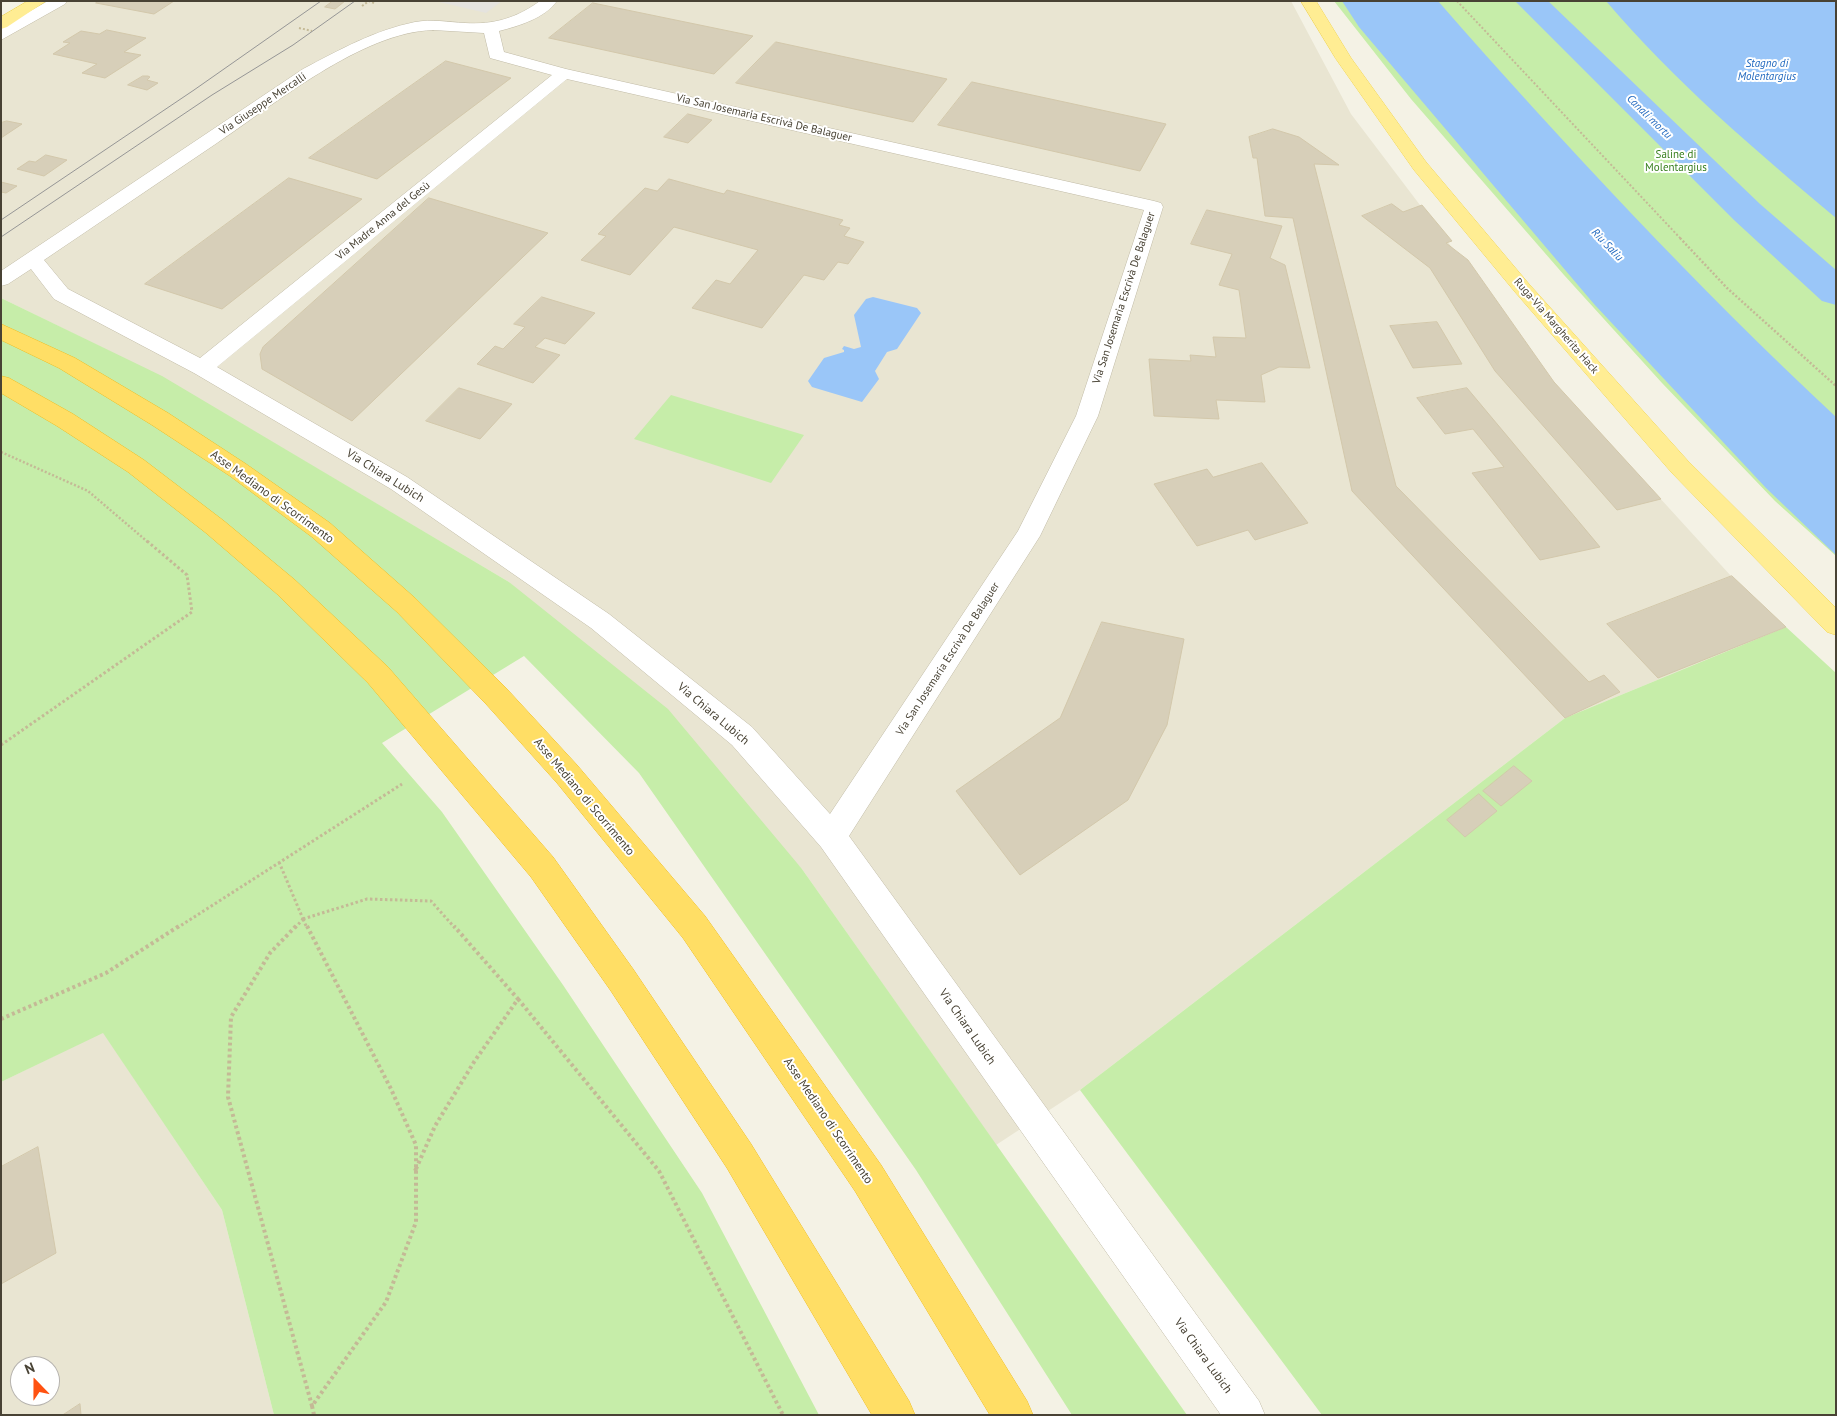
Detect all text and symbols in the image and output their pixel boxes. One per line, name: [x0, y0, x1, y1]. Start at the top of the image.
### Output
water label: Stagno di Molentargius: [1738, 57, 1796, 83]
street label: Via Giuseppe Mercalli: [217, 70, 309, 138]
street label: Via San Josemaria Escrivà De Balaguer: [675, 91, 853, 145]
water label: Canali mortu: [1624, 92, 1674, 142]
park label: Saline di Molentargius: [1645, 148, 1707, 174]
street label: Via Madre Anna del Gesù: [333, 179, 433, 263]
street label: Via San Josemaria Escrivà De Balaguer: [1090, 210, 1158, 386]
water label: Riu Saliu: [1588, 226, 1626, 264]
street label: Ruga-Via Margherita Hack: [1511, 276, 1601, 376]
street label: Via Chiara Lubich: [343, 446, 427, 506]
street label: Asse Mediano di Scorrimento: [208, 447, 336, 547]
street label: Via San Josemaria Escrivà De Balaguer: [893, 580, 1003, 738]
street label: Via Chiara Lubich: [674, 680, 752, 748]
street label: Asse Mediano di Scorrimento: [531, 735, 637, 859]
street label: Via Chiara Lubich: [936, 986, 998, 1068]
street label: Asse Mediano di Scorrimento: [780, 1055, 876, 1187]
street label: Via Chiara Lubich: [1171, 1316, 1235, 1396]
north arrow: [10, 1356, 60, 1406]
text: N: [22, 1358, 37, 1378]

